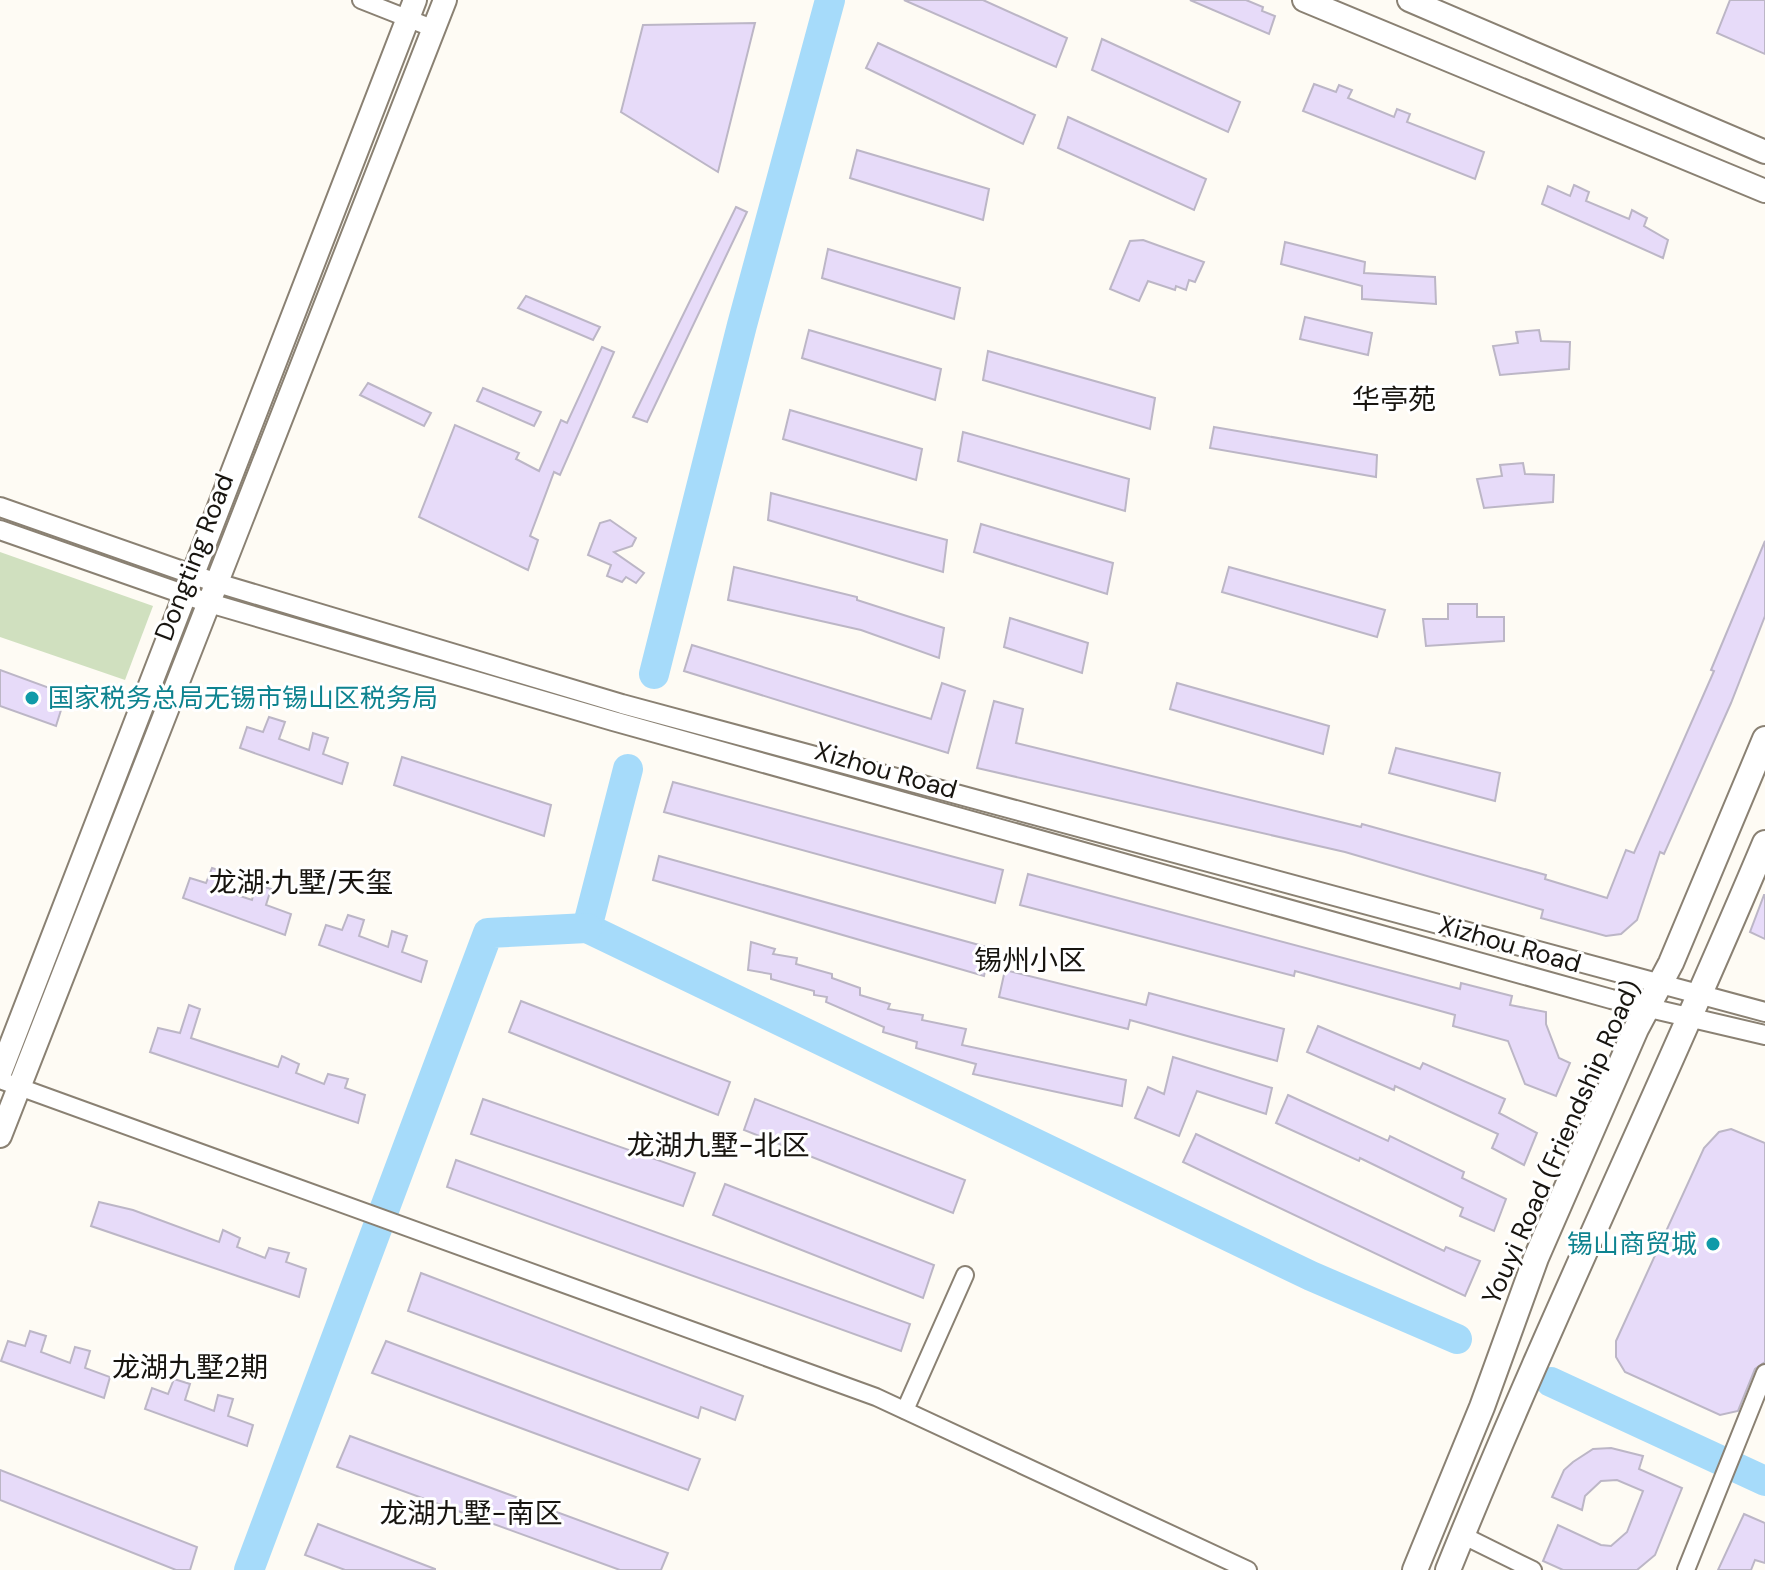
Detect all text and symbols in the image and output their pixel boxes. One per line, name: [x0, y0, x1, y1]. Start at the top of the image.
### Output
district label: 华亭苑: [1352, 381, 1436, 418]
street label: Dongting Road: [147, 469, 241, 645]
place label: 国家税务总局无锡市锡山区税务局: [48, 681, 438, 715]
marker: 国家税务总局无锡市锡山区税务局: [23, 689, 41, 707]
street label: Xizhou Road: [811, 733, 961, 807]
district label: 龙湖·九墅/天玺: [209, 864, 393, 901]
street label: Xizhou Road: [1435, 907, 1585, 981]
district label: 锡州小区: [974, 942, 1086, 979]
street label: Youyi Road (Friendship Road): [1474, 975, 1648, 1309]
district label: 龙湖九墅-北区: [626, 1127, 810, 1164]
place label: 锡山商贸城: [1567, 1227, 1697, 1261]
marker: 锡山商贸城: [1704, 1235, 1722, 1253]
district label: 龙湖九墅2期: [112, 1349, 268, 1386]
district label: 龙湖九墅-南区: [379, 1495, 563, 1532]

